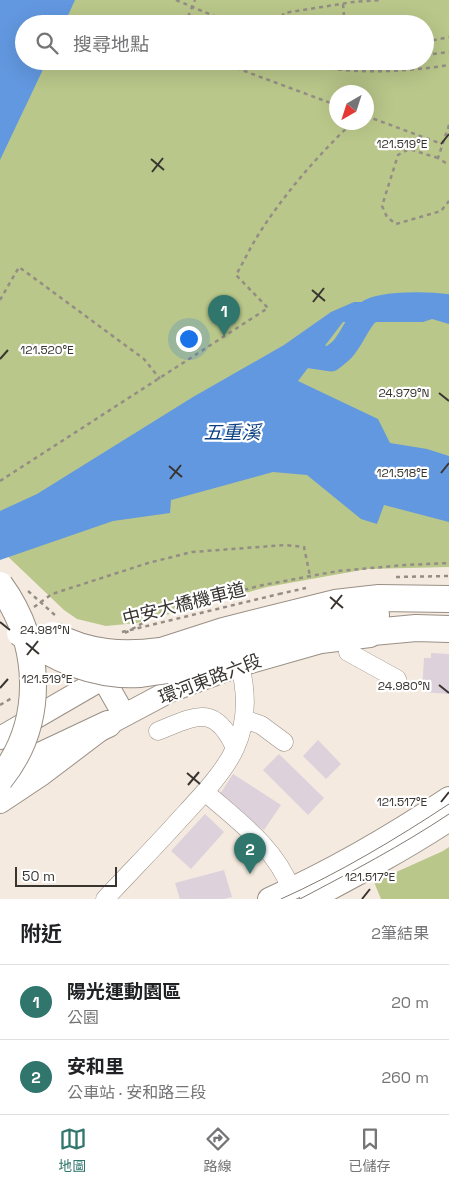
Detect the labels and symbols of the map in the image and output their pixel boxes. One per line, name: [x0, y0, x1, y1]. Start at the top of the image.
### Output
north arrow: [329, 85, 374, 130]
text: 121.519°E: [376, 136, 428, 152]
pin: 1: [208, 295, 240, 336]
your location: [176, 326, 202, 352]
text: 121.520°E: [20, 342, 74, 358]
text: 24.979°N: [378, 385, 430, 401]
water label: 五重溪: [203, 420, 263, 445]
text: 121.518°E: [376, 465, 428, 481]
street label: 中安大橋機車道: [120, 577, 248, 630]
text: 24.981°N: [20, 622, 70, 638]
street label: 環河東路六段: [155, 648, 264, 709]
text: 121.519°E: [21, 671, 73, 687]
text: 24.980°N: [378, 678, 430, 694]
text: 121.517°E: [377, 794, 427, 810]
pin: 2: [234, 833, 266, 874]
scale bar: [15, 864, 118, 887]
text: 121.517°E: [345, 869, 395, 885]

